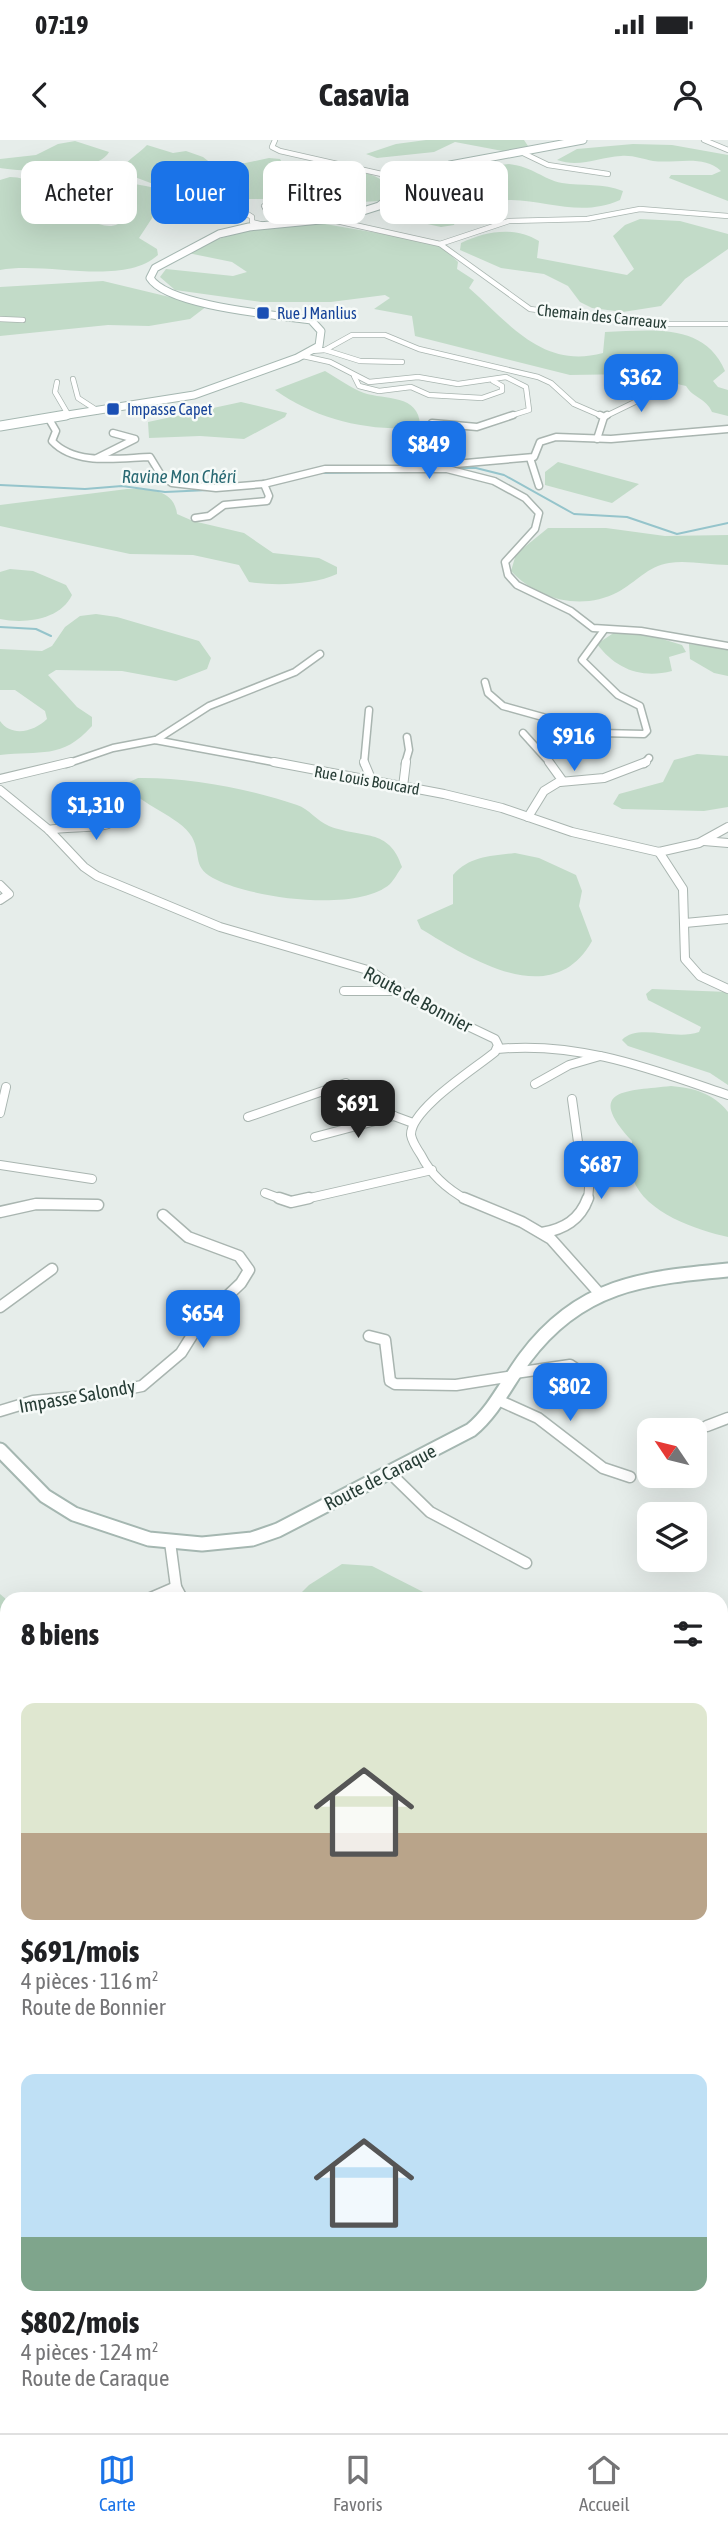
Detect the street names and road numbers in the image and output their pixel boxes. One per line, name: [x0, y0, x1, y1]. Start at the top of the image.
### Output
street label: Chemain des Carreaux: [536, 300, 668, 332]
street label: Rue Louis Boucard: [313, 762, 421, 798]
street label: Route de Bonnier: [360, 961, 476, 1037]
street label: Impasse Salondy: [17, 1375, 137, 1417]
street label: Route de Caraque: [320, 1439, 440, 1515]

